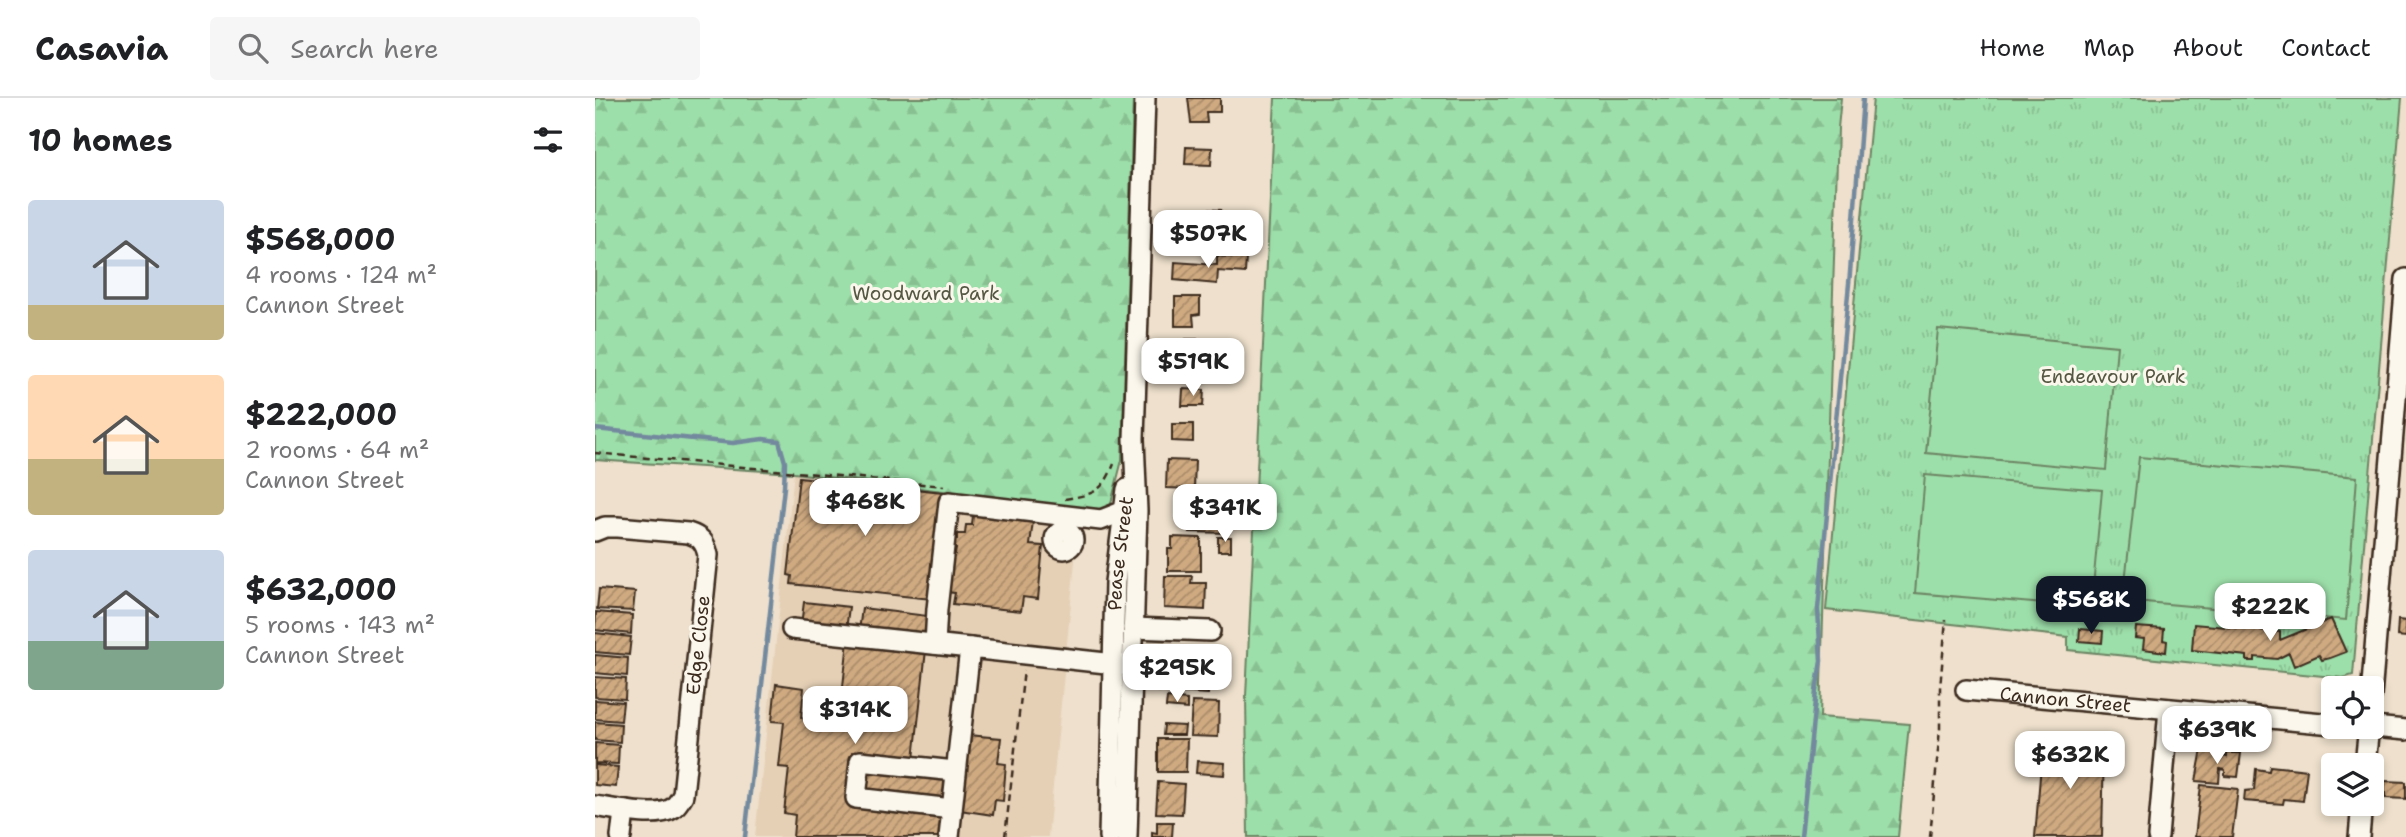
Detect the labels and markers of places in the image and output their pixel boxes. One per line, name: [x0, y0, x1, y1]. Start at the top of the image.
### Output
pin: $507K: [1159, 211, 1257, 270]
pin: $519K: [1144, 338, 1242, 398]
pin: $468K: [816, 478, 914, 538]
pin: $341K: [1176, 484, 1274, 544]
pin: $568K: [2042, 576, 2140, 636]
pin: $222K: [2221, 584, 2319, 643]
pin: $295K: [1128, 644, 1226, 704]
pin: $314K: [806, 686, 904, 746]
pin: $639K: [2168, 706, 2266, 766]
pin: $632K: [2021, 732, 2119, 791]

